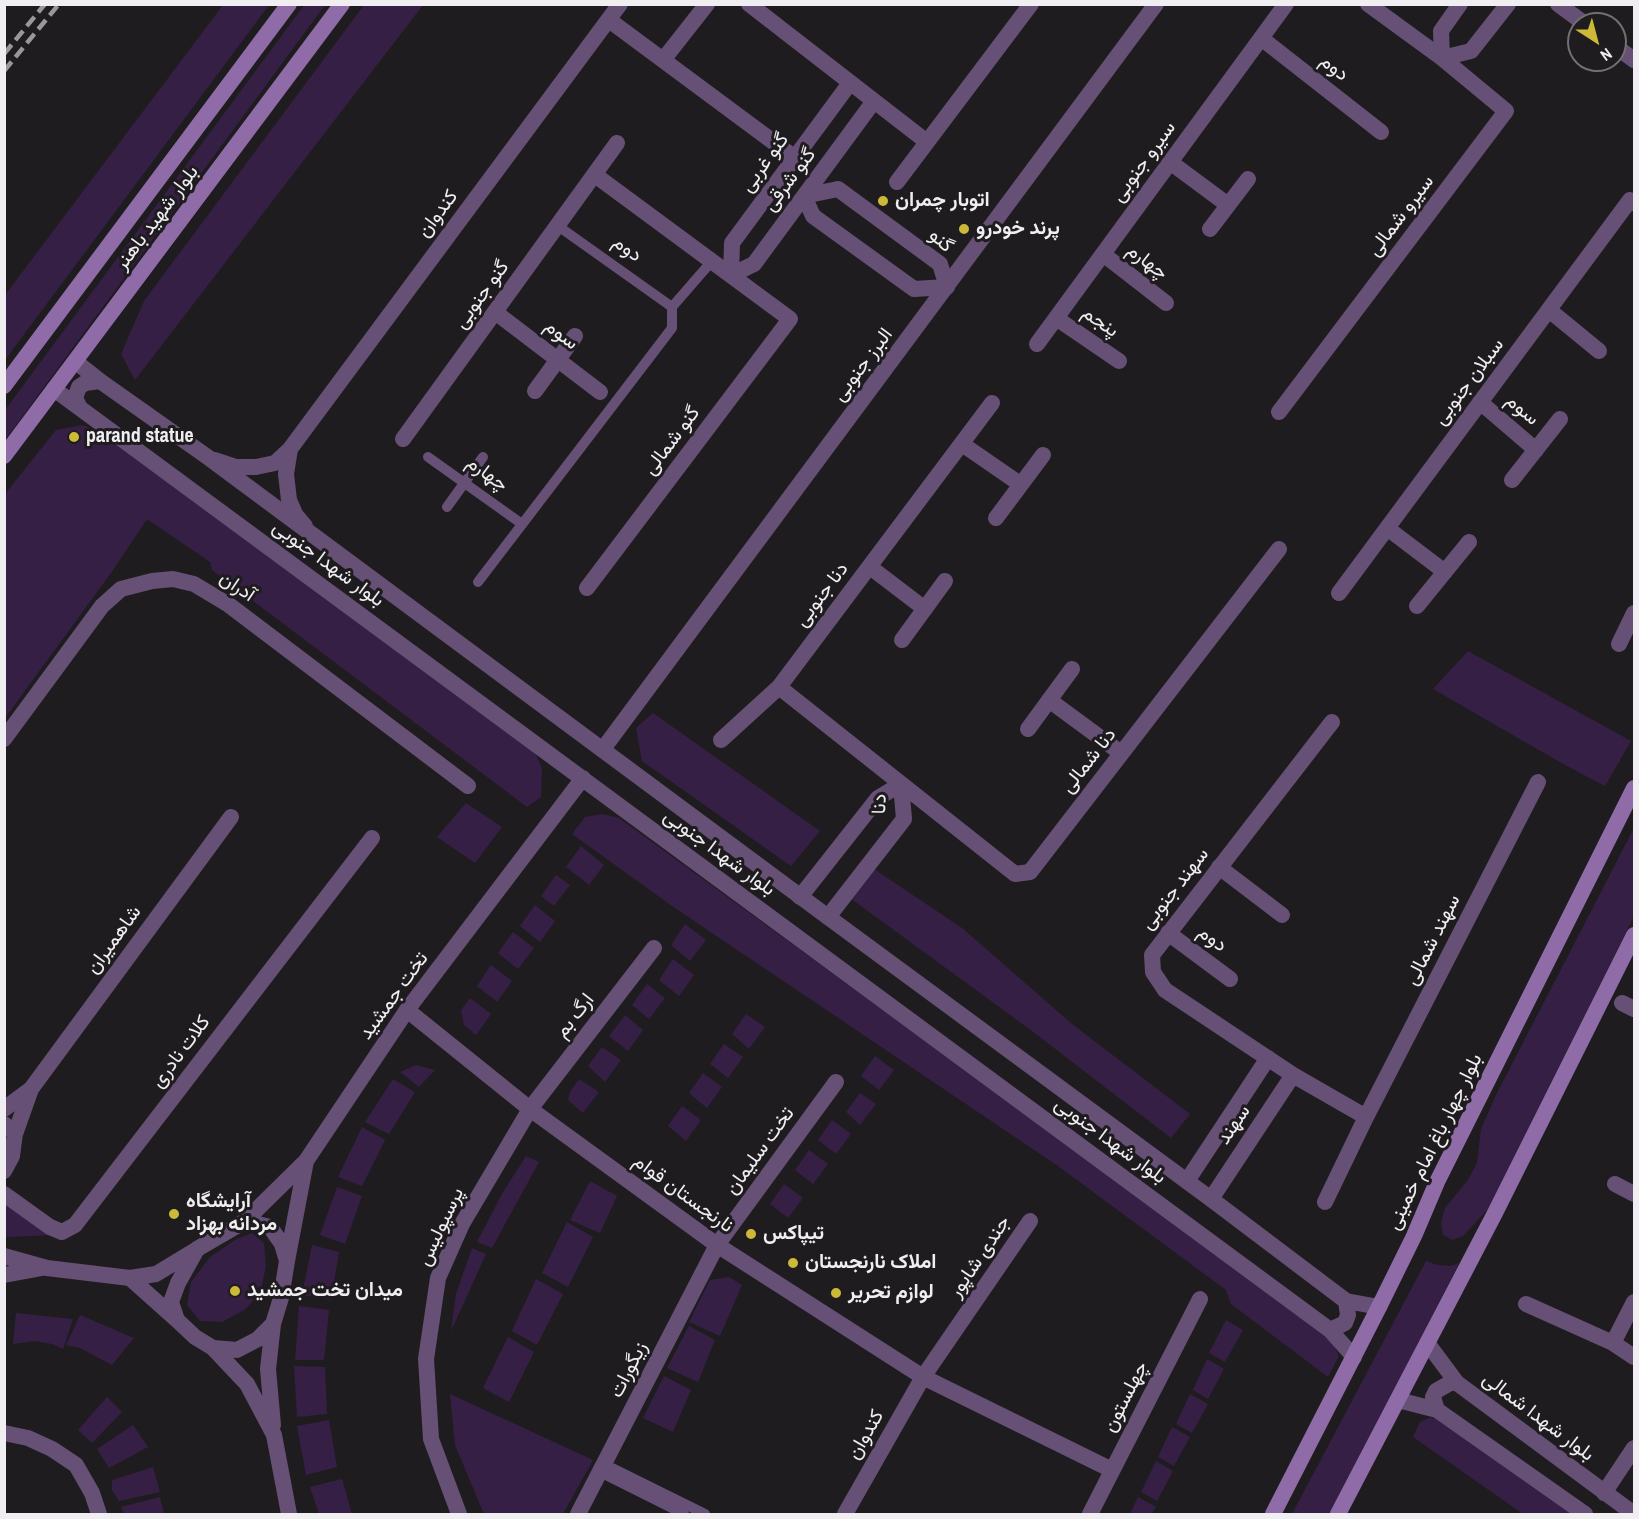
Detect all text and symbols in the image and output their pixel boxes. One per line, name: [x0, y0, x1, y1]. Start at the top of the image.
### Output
north arrow: [1567, 12, 1627, 72]
text: N: [1596, 43, 1617, 67]
street label: دوم: [1315, 49, 1353, 87]
street label: سیرو جنوبی: [1107, 117, 1181, 207]
street label: گنو غربی: [735, 129, 795, 197]
street label: گنو شرقی: [758, 144, 822, 216]
street label: بلوار شهید باهنر: [110, 161, 204, 275]
street label: سیرو شمالی: [1363, 171, 1439, 261]
street label: کندوان: [412, 185, 464, 243]
place label: اتوبار چمران: [895, 189, 990, 213]
marker: اتوبار چمران: [876, 194, 890, 208]
place label: پرند خودرو: [976, 217, 1060, 241]
marker: پرند خودرو: [957, 222, 971, 236]
street label: گنو: [924, 224, 958, 258]
street label: دوم: [608, 230, 646, 268]
street label: چهارم: [1122, 239, 1172, 285]
street label: گنو جنوبی: [449, 256, 515, 334]
street label: پنجم: [1077, 301, 1123, 343]
street label: سوم: [539, 314, 583, 356]
street label: البرز جنوبی: [828, 323, 898, 407]
street label: سبلان جنوبی: [1429, 334, 1509, 430]
street label: سوم: [1500, 389, 1544, 431]
street label: گنو شمالی: [638, 402, 706, 480]
place label: parand statue: [86, 425, 194, 449]
marker: parand statue: [67, 430, 81, 444]
street label: چهارم: [461, 451, 513, 497]
street label: بلوار شهدا جنوبی: [267, 515, 389, 613]
street label: دنا جنوبی: [790, 558, 854, 632]
street label: آدران: [215, 566, 259, 608]
street label: دنا شمالی: [1056, 724, 1122, 798]
street label: دنا: [868, 793, 892, 815]
street label: بلوار شهدا جنوبی: [658, 804, 780, 902]
street label: سهند جنوبی: [1136, 843, 1214, 935]
street label: سهند شمالی: [1400, 891, 1466, 989]
street label: شاهمیران: [81, 901, 147, 979]
street label: دوم: [1193, 920, 1231, 958]
street label: تخت جمشید: [354, 947, 434, 1045]
street label: ارگ بم: [550, 989, 600, 1043]
street label: کلات نادری: [146, 1011, 216, 1093]
street label: بلوار چهار باغ امام خمینی: [1382, 1050, 1488, 1234]
street label: بلوار شهدا جنوبی: [1049, 1092, 1171, 1190]
street label: سهند: [1212, 1100, 1256, 1150]
street label: تخت سلیمان: [720, 1102, 800, 1200]
street label: نارنجستان قوام: [628, 1150, 738, 1238]
street label: پرسپولیس: [412, 1184, 470, 1270]
place label: آرایشگاه مردانه بهزاد: [186, 1190, 277, 1237]
marker: آرایشگاه مردانه بهزاد: [167, 1207, 181, 1221]
street label: جندی شاپور: [944, 1212, 1016, 1302]
place label: تیپاکس: [763, 1222, 824, 1246]
marker: تیپاکس: [744, 1227, 758, 1241]
place label: املاک نارنجستان: [805, 1251, 937, 1275]
marker: املاک نارنجستان: [786, 1256, 800, 1270]
place label: میدان تخت جمشید: [247, 1279, 403, 1303]
place label: لوازم تحریر: [848, 1281, 934, 1305]
marker: میدان تخت جمشید: [228, 1284, 242, 1298]
marker: لوازم تحریر: [829, 1286, 843, 1300]
street label: زیگورات: [605, 1338, 653, 1402]
street label: چهلستون: [1098, 1358, 1154, 1436]
street label: بلوار شهدا شمالی: [1477, 1367, 1599, 1467]
street label: کندوان: [842, 1406, 890, 1464]

